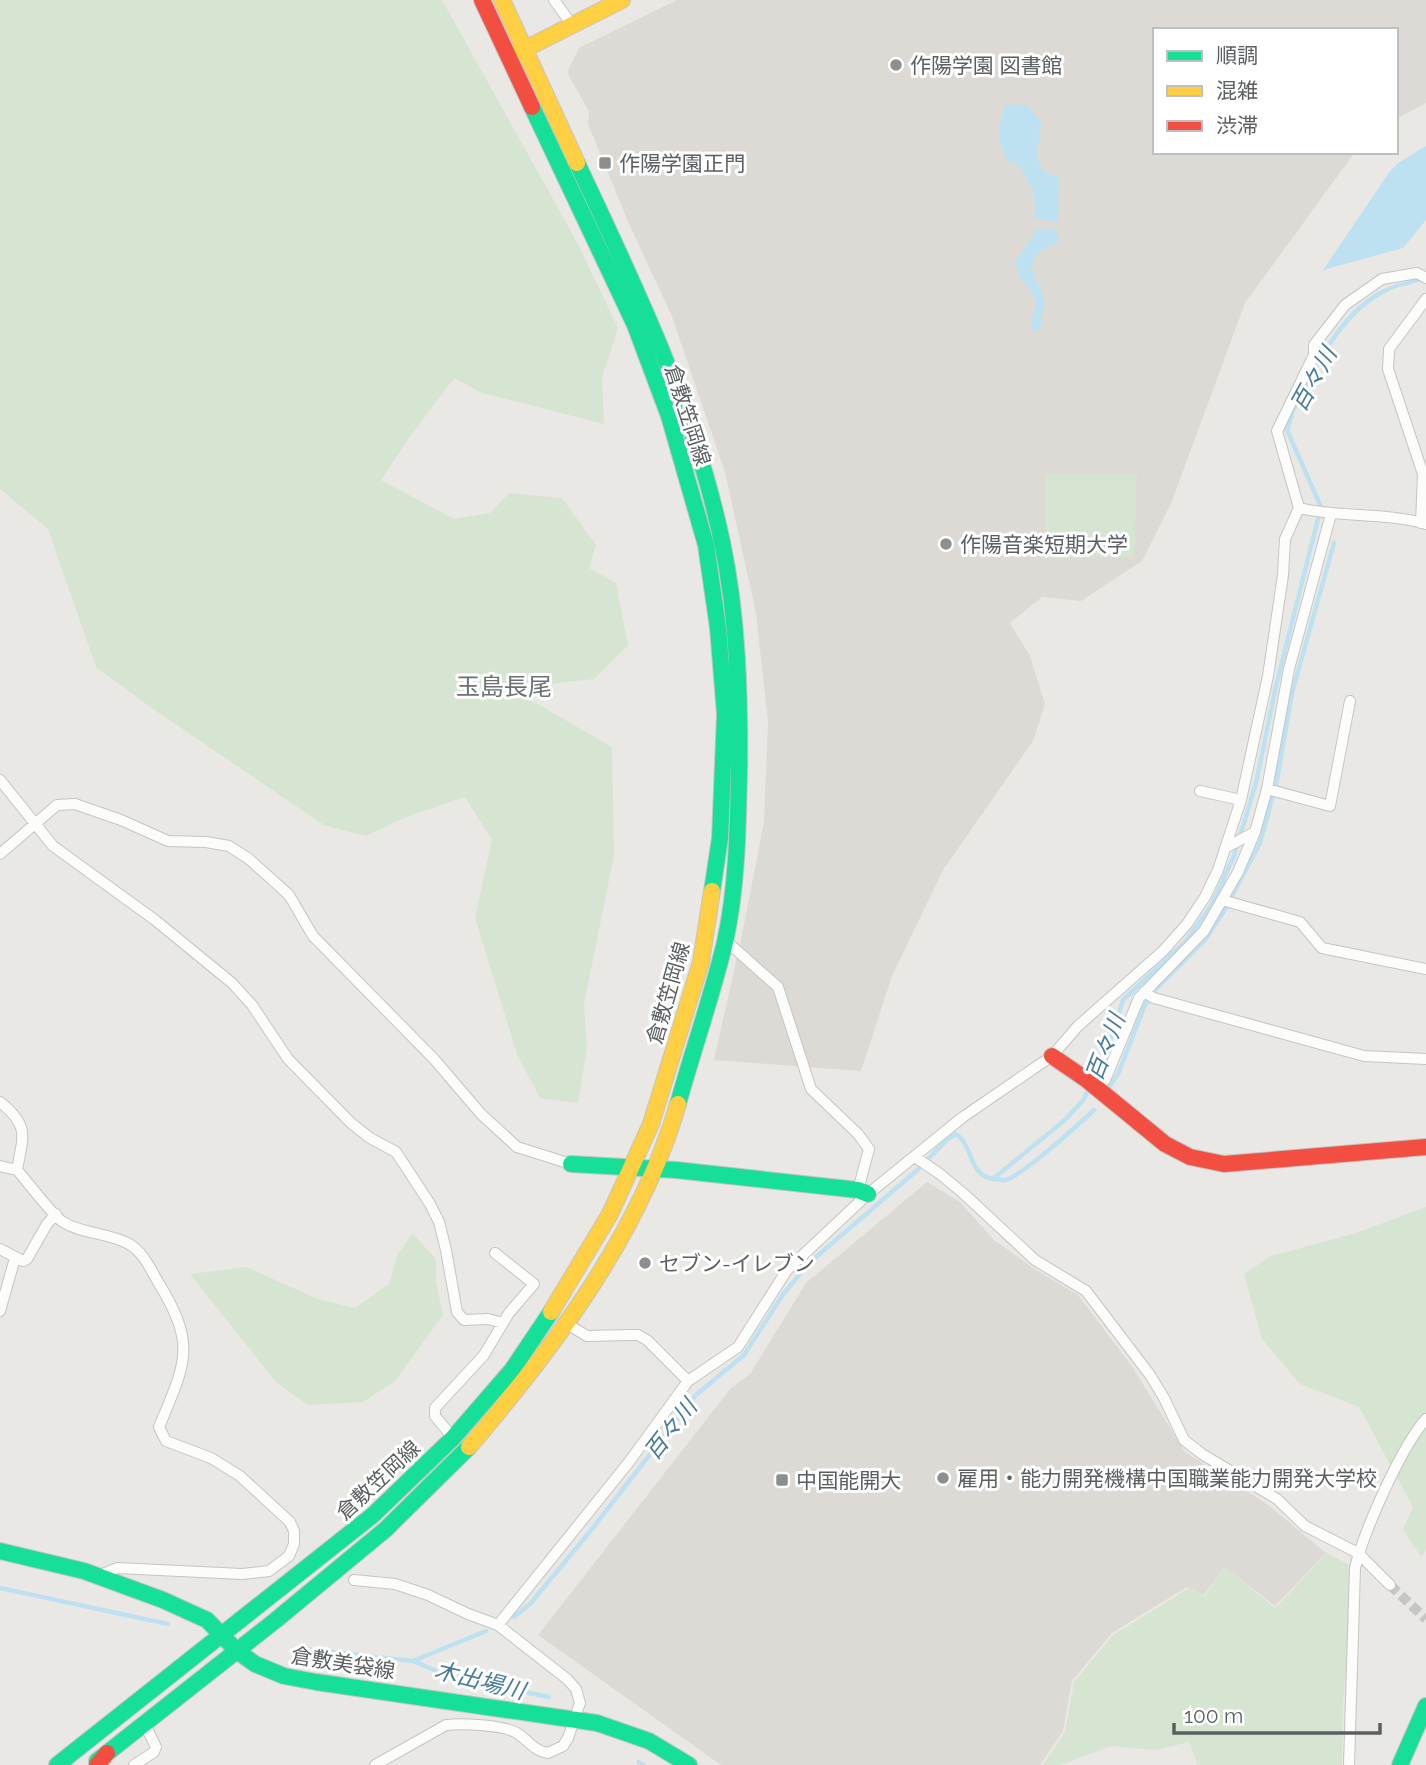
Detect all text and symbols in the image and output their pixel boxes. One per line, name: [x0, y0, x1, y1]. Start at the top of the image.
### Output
legend: [1153, 28, 1398, 154]
text: 順調: [1216, 43, 1258, 68]
place label: 作陽学園 図書館: [910, 53, 1062, 78]
marker: 作陽学園 図書館: [888, 57, 904, 73]
text: 混雑: [1216, 78, 1258, 103]
text: 渋滞: [1216, 113, 1258, 138]
place label: 作陽学園正門: [619, 151, 745, 176]
marker: 作陽学園正門: [597, 155, 613, 171]
water label: 百々川: [1284, 340, 1343, 416]
street label: 倉敷笠岡線: [660, 361, 716, 469]
place label: 作陽音楽短期大学: [960, 532, 1128, 557]
marker: 作陽音楽短期大学: [938, 536, 954, 552]
district label: 玉島長尾: [456, 672, 552, 701]
street label: 倉敷笠岡線: [642, 939, 694, 1047]
water label: 百々川: [1080, 1007, 1131, 1084]
place label: セブン-イレブン: [659, 1251, 815, 1276]
marker: セブン-イレブン: [637, 1255, 653, 1271]
water label: 百々川: [638, 1391, 704, 1464]
street label: 倉敷笠岡線: [331, 1435, 425, 1525]
place label: 雇用・能力開発機構中国職業能力開発大学校: [957, 1466, 1377, 1491]
place label: 中国能開大: [796, 1468, 901, 1493]
marker: 雇用・能力開発機構中国職業能力開発大学校: [935, 1470, 951, 1486]
marker: 中国能開大: [774, 1472, 790, 1488]
street label: 倉敷美袋線: [289, 1642, 397, 1684]
water label: 木出場川: [432, 1656, 531, 1705]
scale bar: [1174, 1692, 1380, 1736]
text: 100 m: [1184, 1703, 1243, 1728]

